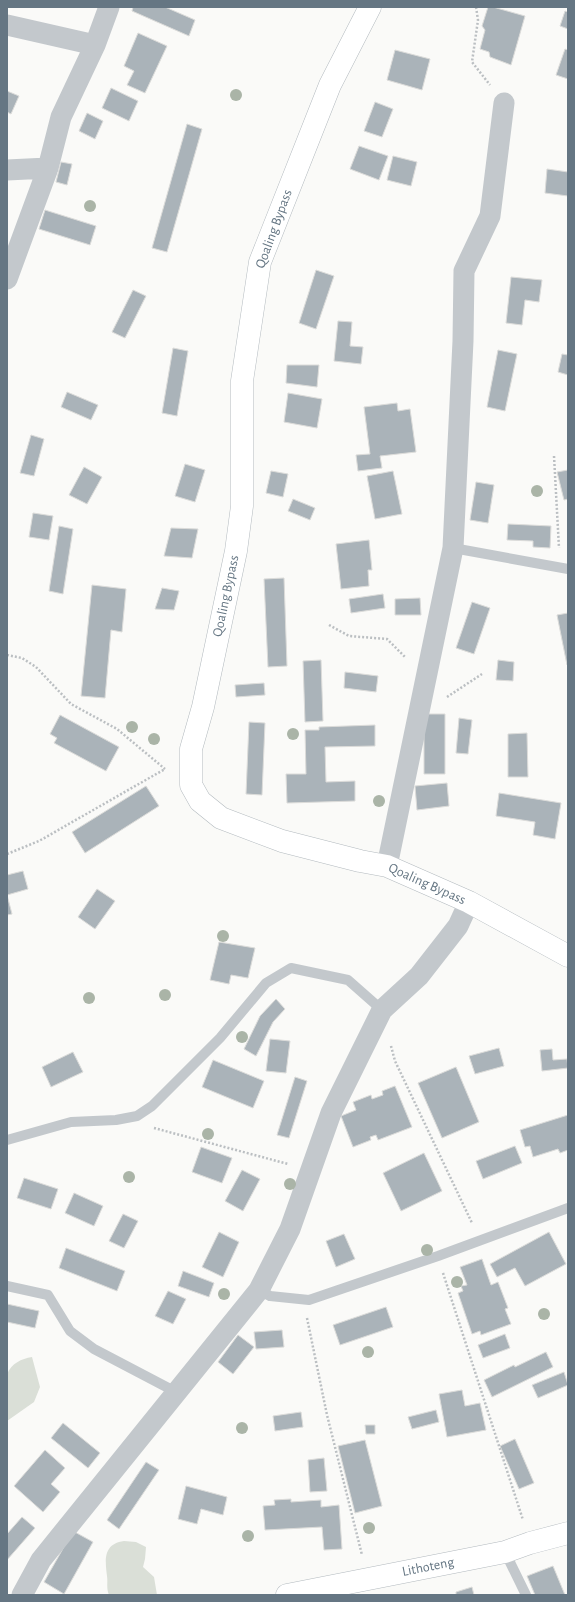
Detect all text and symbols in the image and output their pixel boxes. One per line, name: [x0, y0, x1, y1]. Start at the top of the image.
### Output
street label: Qoaling Bypass: [253, 188, 295, 270]
street label: Qoaling Bypass: [211, 554, 241, 638]
street label: Qoaling Bypass: [386, 861, 468, 907]
street label: Lithoteng: [401, 1555, 455, 1579]

